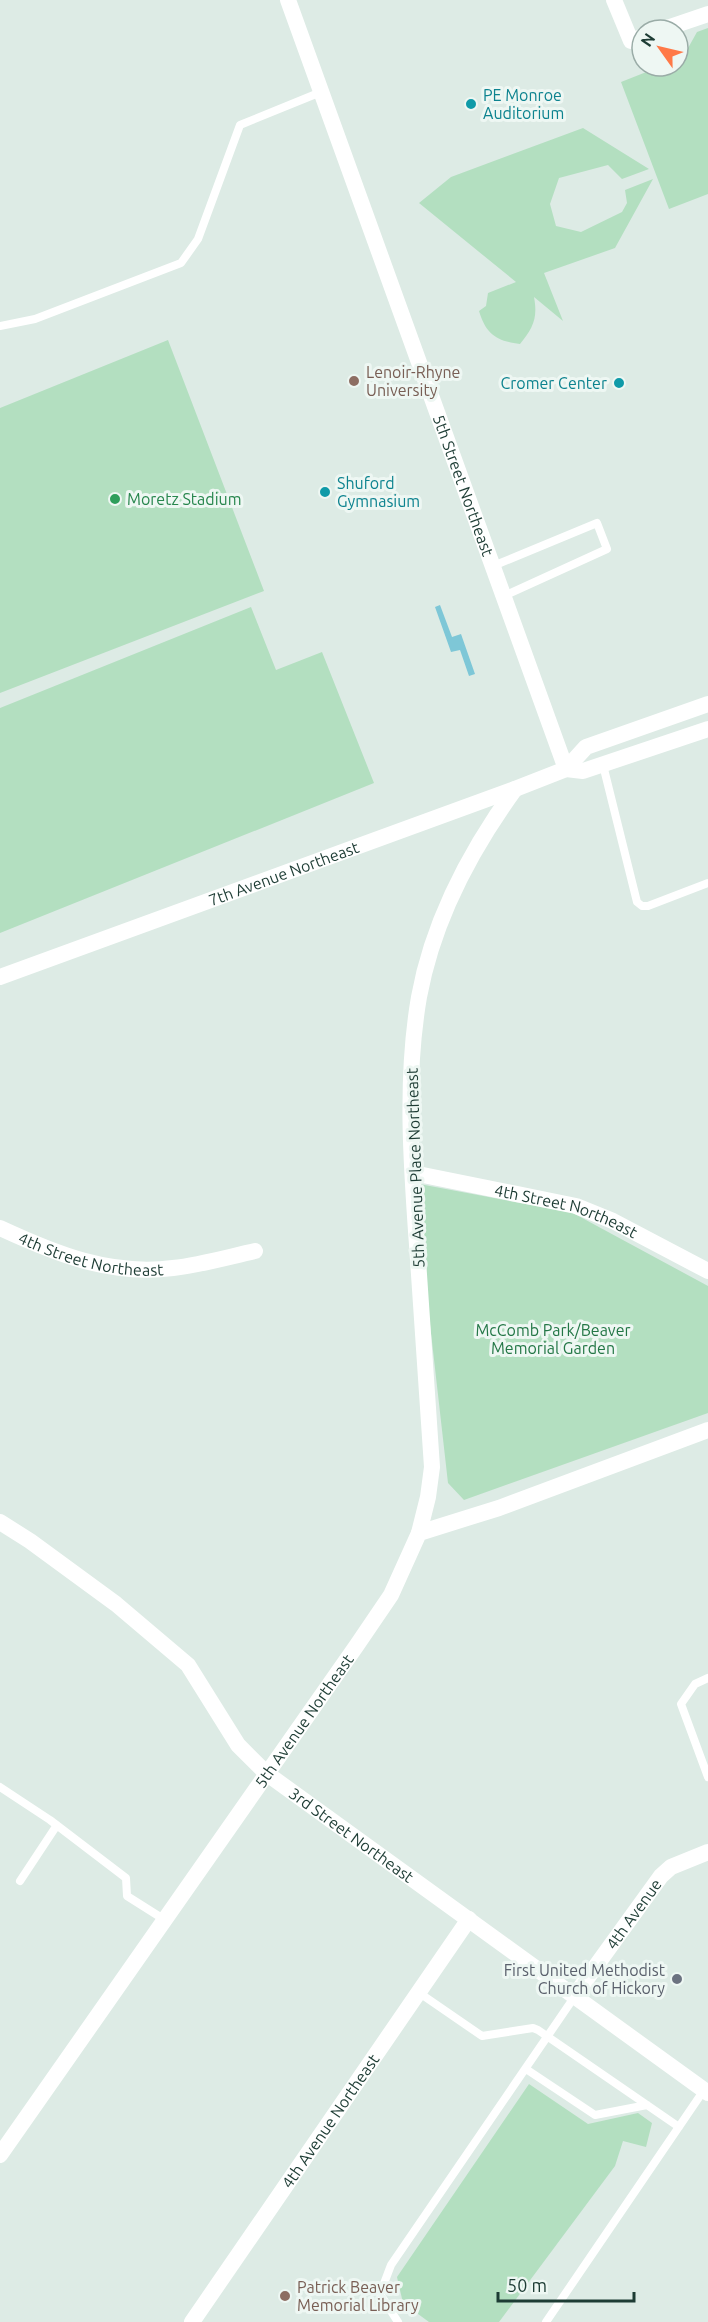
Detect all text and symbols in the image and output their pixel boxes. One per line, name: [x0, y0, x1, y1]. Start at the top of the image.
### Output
north arrow: [630, 18, 690, 78]
text: N: [637, 30, 658, 50]
place label: PE Monroe Auditorium: [483, 86, 564, 122]
marker: PE Monroe Auditorium: [464, 97, 478, 111]
place label: Lenoir-Rhyne University: [366, 363, 460, 399]
marker: Lenoir-Rhyne University: [347, 374, 361, 388]
place label: Cromer Center: [501, 374, 607, 392]
marker: Cromer Center: [612, 376, 626, 390]
street label: 5th Street Northeast: [430, 412, 497, 559]
place label: Shuford Gymnasium: [337, 474, 420, 510]
marker: Shuford Gymnasium: [318, 485, 332, 499]
place label: Moretz Stadium: [127, 490, 242, 508]
marker: Moretz Stadium: [108, 492, 122, 506]
street label: 7th Avenue Northeast: [206, 838, 362, 909]
street label: 5th Avenue Place Northeast: [402, 1067, 427, 1268]
street label: 4th Street Northeast: [493, 1181, 641, 1242]
street label: 4th Street Northeast: [16, 1229, 165, 1279]
park label: McComb Park/Beaver Memorial Garden: [475, 1321, 631, 1357]
street label: 5th Avenue Northeast: [251, 1650, 357, 1791]
street label: 3rd Street Northeast: [286, 1784, 418, 1886]
street label: 4th Avenue: [602, 1875, 665, 1952]
place label: First United Methodist Church of Hickory: [504, 1961, 666, 1997]
marker: First United Methodist Church of Hickory: [670, 1972, 684, 1986]
street label: 4th Avenue Northeast: [278, 2050, 383, 2191]
scale bar: [498, 2265, 634, 2303]
text: 50 m: [507, 2275, 547, 2295]
place label: Patrick Beaver Memorial Library: [297, 2278, 419, 2314]
marker: Patrick Beaver Memorial Library: [278, 2289, 292, 2303]

